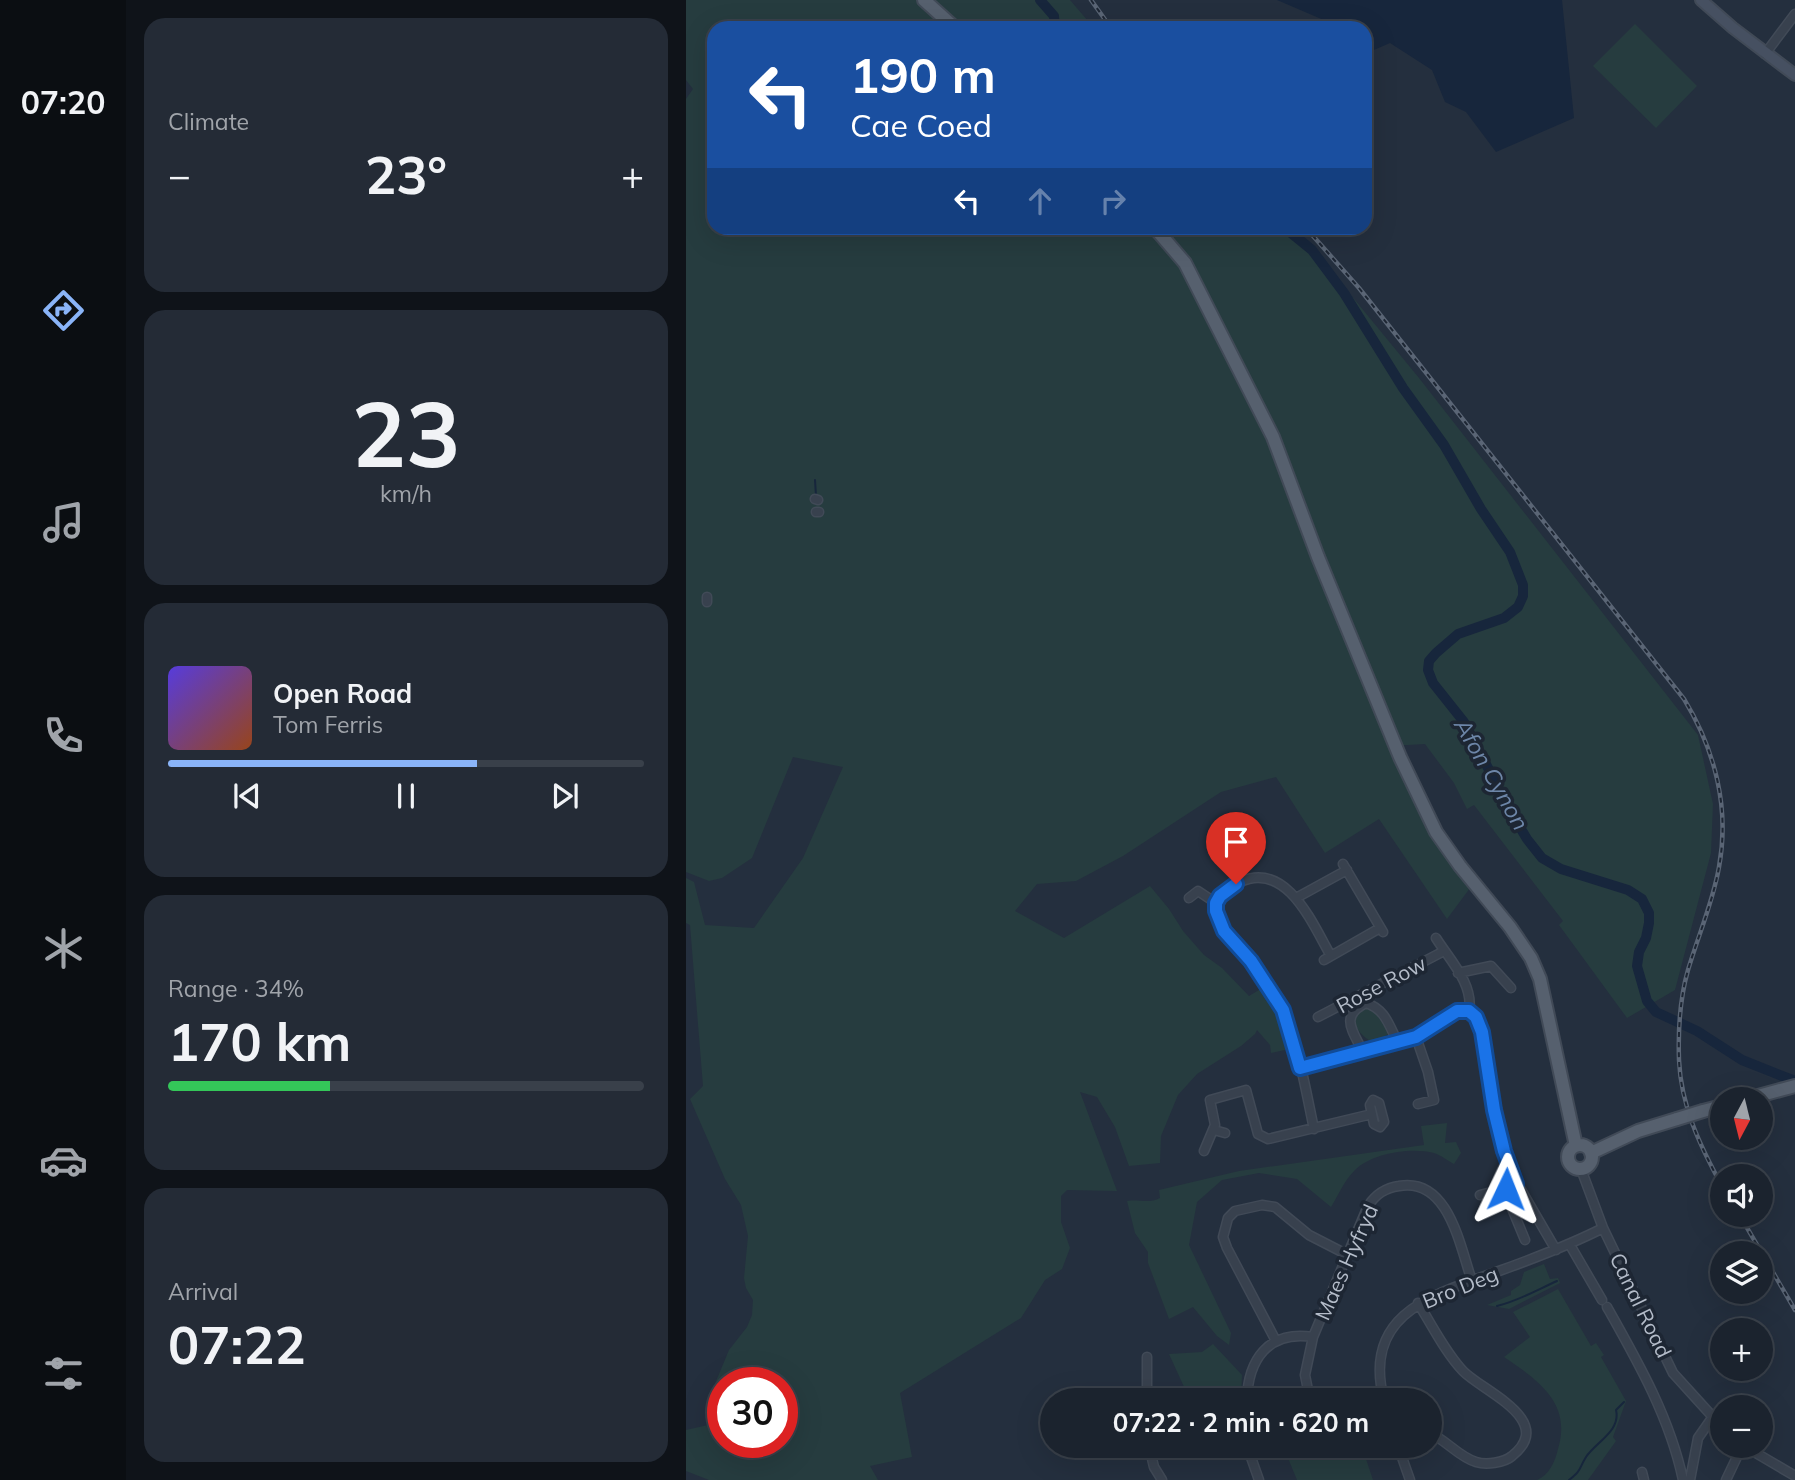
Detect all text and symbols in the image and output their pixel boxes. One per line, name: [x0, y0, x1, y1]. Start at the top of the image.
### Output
text: 190 m: [850, 44, 996, 105]
icon: left: [735, 49, 826, 140]
text: 07:20: [21, 82, 105, 122]
text: Cae Coed: [850, 105, 992, 145]
text: Climate: [168, 107, 249, 136]
text: 23°: [365, 142, 447, 207]
text: −: [168, 151, 191, 199]
text: +: [621, 151, 644, 199]
icon: left: [948, 182, 986, 220]
icon: ahead: [1021, 182, 1059, 220]
icon: right: [1094, 182, 1132, 220]
icon: directions: [39, 286, 88, 335]
text: 23: [351, 376, 461, 490]
text: km/h: [380, 479, 432, 508]
icon: music: [39, 498, 88, 547]
text: Open Road: [273, 677, 412, 710]
text: Tom Ferris: [273, 710, 383, 739]
icon: phone: [39, 711, 88, 760]
water label: Afon Cynon: [1448, 712, 1536, 835]
icon: previous: [228, 777, 266, 815]
icon: pause: [387, 777, 425, 815]
icon: next: [546, 777, 584, 815]
pin: [1206, 812, 1266, 884]
icon: arrive: [1217, 823, 1255, 861]
icon: climate: [39, 924, 88, 973]
street label: Rose Row: [1332, 950, 1430, 1018]
text: Range · 34%: [168, 974, 304, 1003]
text: 170 km: [168, 1009, 351, 1074]
north arrow: [1710, 1087, 1773, 1150]
map controls: [1710, 1087, 1773, 1458]
icon: car: [39, 1136, 88, 1185]
position arrow: [1469, 1152, 1543, 1226]
button: sound: [1710, 1164, 1773, 1227]
street label: Maes Hyfryd: [1309, 1200, 1383, 1324]
button: layers: [1710, 1241, 1773, 1304]
street label: Canal Road: [1604, 1248, 1678, 1362]
street label: Bro Deg: [1418, 1260, 1502, 1314]
text: Arrival: [168, 1277, 238, 1306]
text: 07:22: [168, 1312, 306, 1377]
button: +: [1710, 1318, 1773, 1381]
icon: filters: [39, 1349, 88, 1398]
speed limit sign: 30: [707, 1367, 798, 1458]
button: −: [1710, 1395, 1773, 1458]
text: 07:22 · 2 min · 620 m: [1113, 1406, 1369, 1439]

